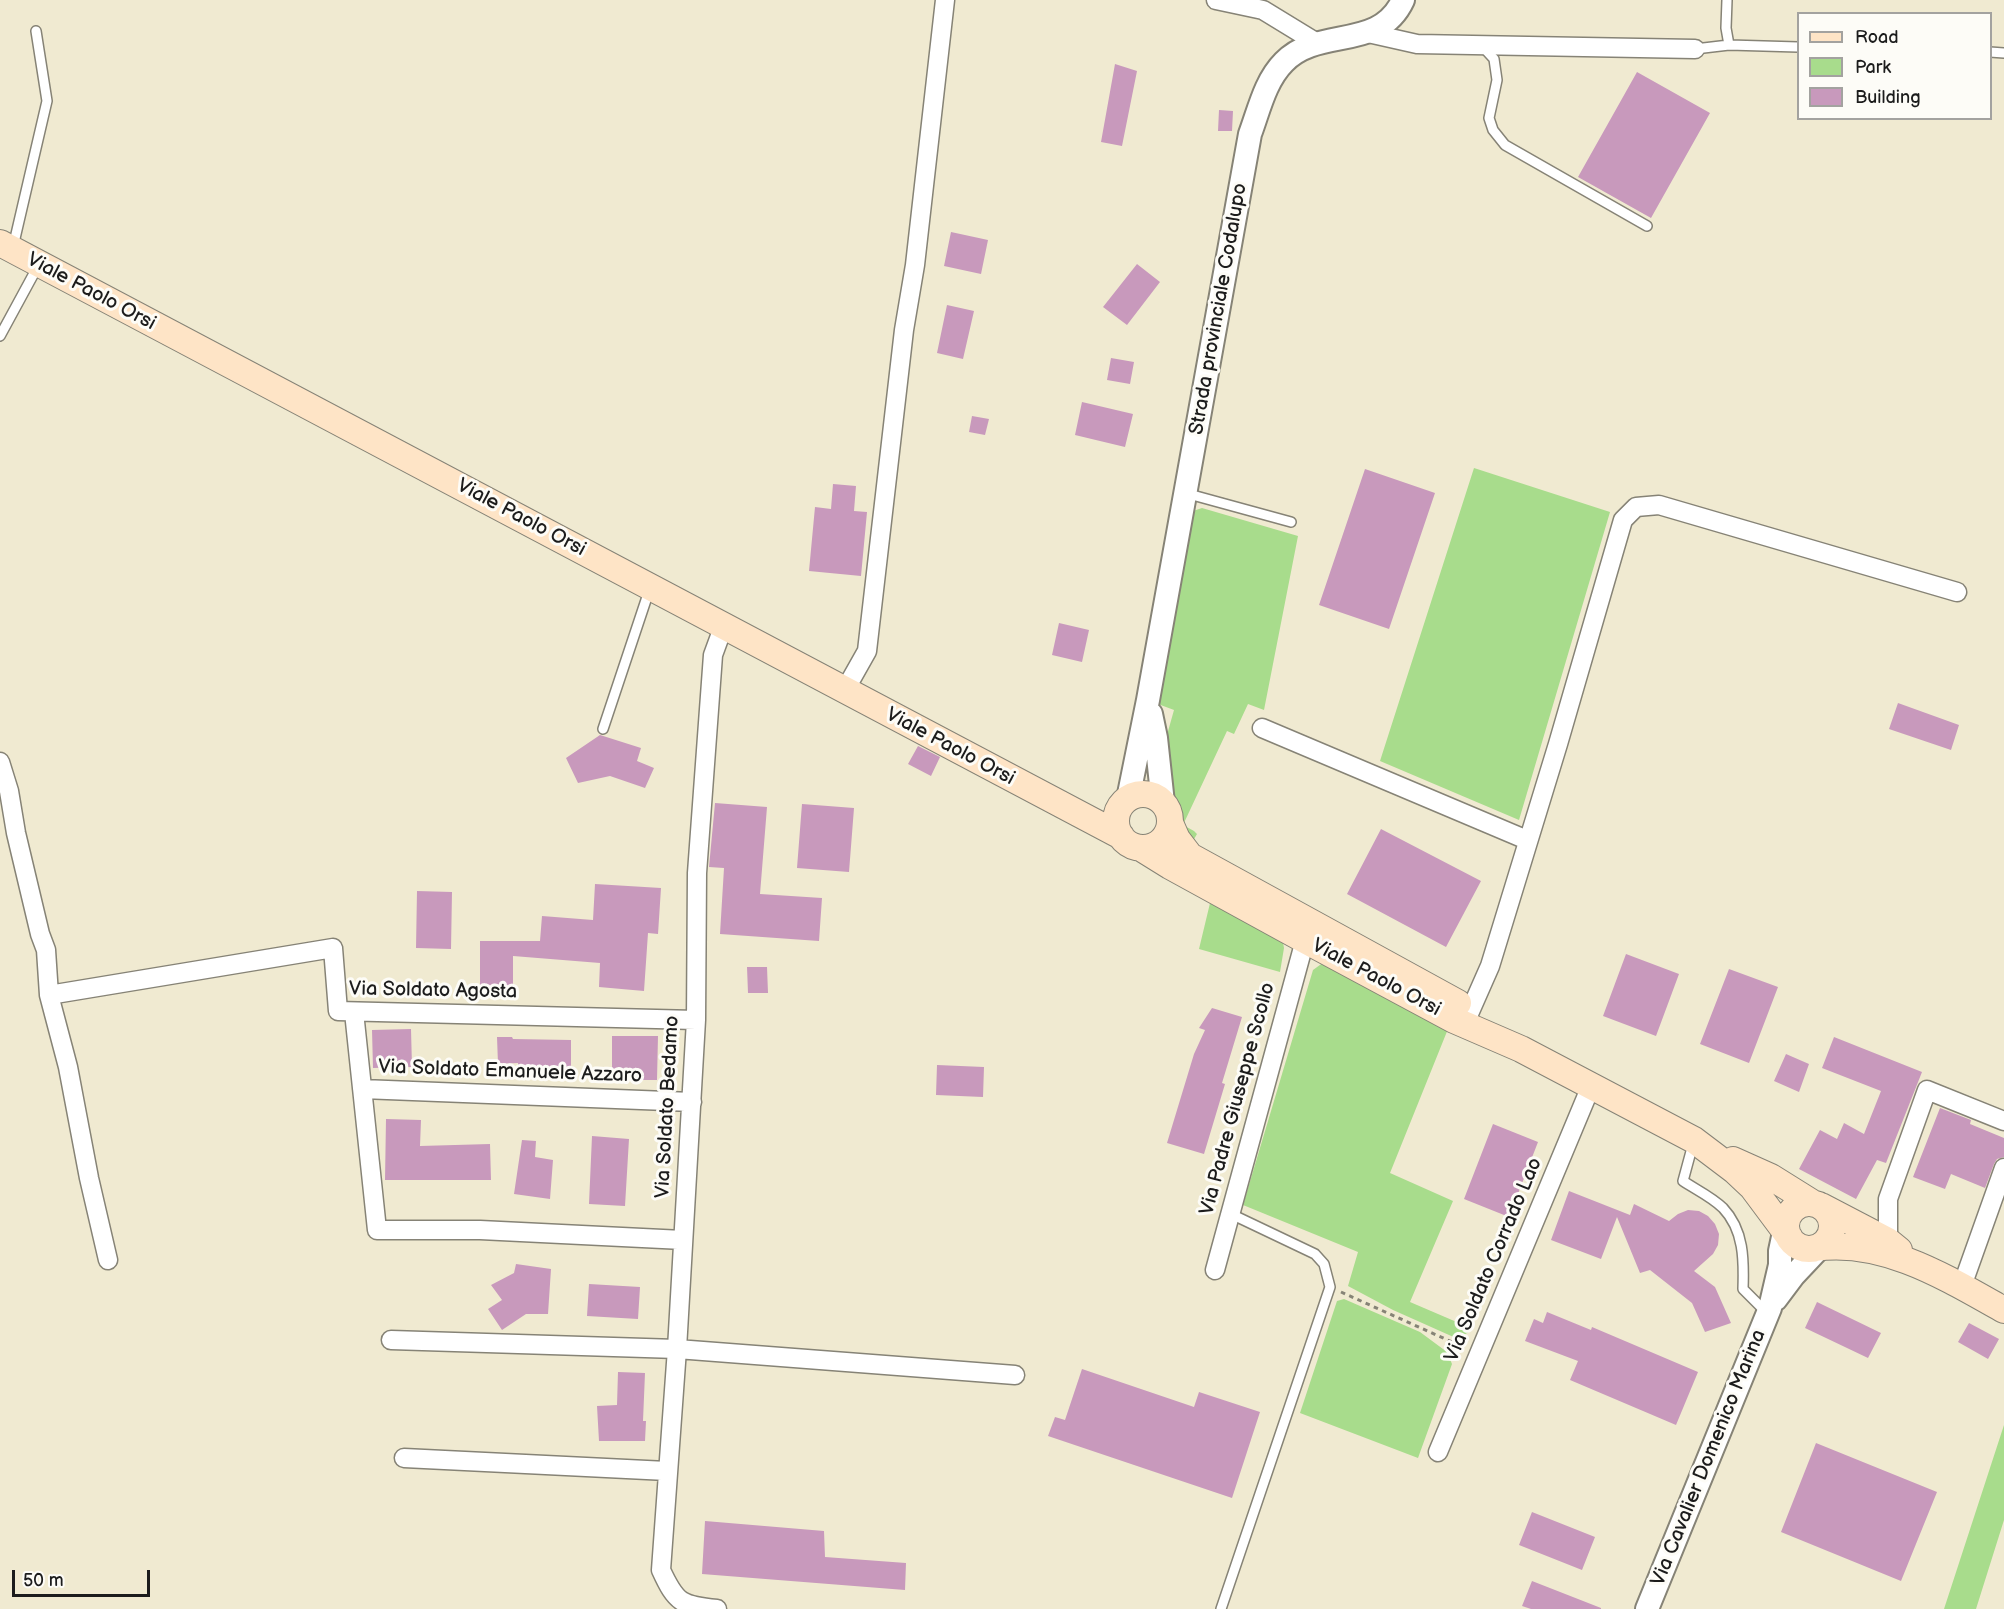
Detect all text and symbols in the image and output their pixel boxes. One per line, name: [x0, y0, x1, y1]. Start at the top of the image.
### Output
legend: [1797, 12, 1992, 120]
text: Road: [1855, 27, 1899, 48]
text: Park: [1855, 57, 1891, 78]
text: Building: [1855, 87, 1921, 108]
street label: Strada provinciale Codalupo: [1185, 181, 1253, 437]
street label: Viale Paolo Orsi: [22, 248, 160, 336]
street label: Viale Paolo Orsi: [452, 474, 590, 562]
street label: Viale Paolo Orsi: [881, 703, 1019, 791]
street label: Viale Paolo Orsi: [1307, 934, 1445, 1022]
street label: Via Soldato Agosta: [349, 978, 517, 1004]
street label: Via Padre Giuseppe Scollo: [1195, 980, 1281, 1218]
street label: Via Soldato Bedamo: [651, 1015, 685, 1199]
street label: Via Soldato Emanuele Azzaro: [378, 1055, 642, 1089]
street label: Via Soldato Corrado Lao: [1440, 1154, 1548, 1366]
street label: Via Cavalier Domenico Marina: [1647, 1326, 1771, 1590]
scale bar: [15, 1558, 153, 1596]
text: 50 m: [23, 1570, 64, 1591]

